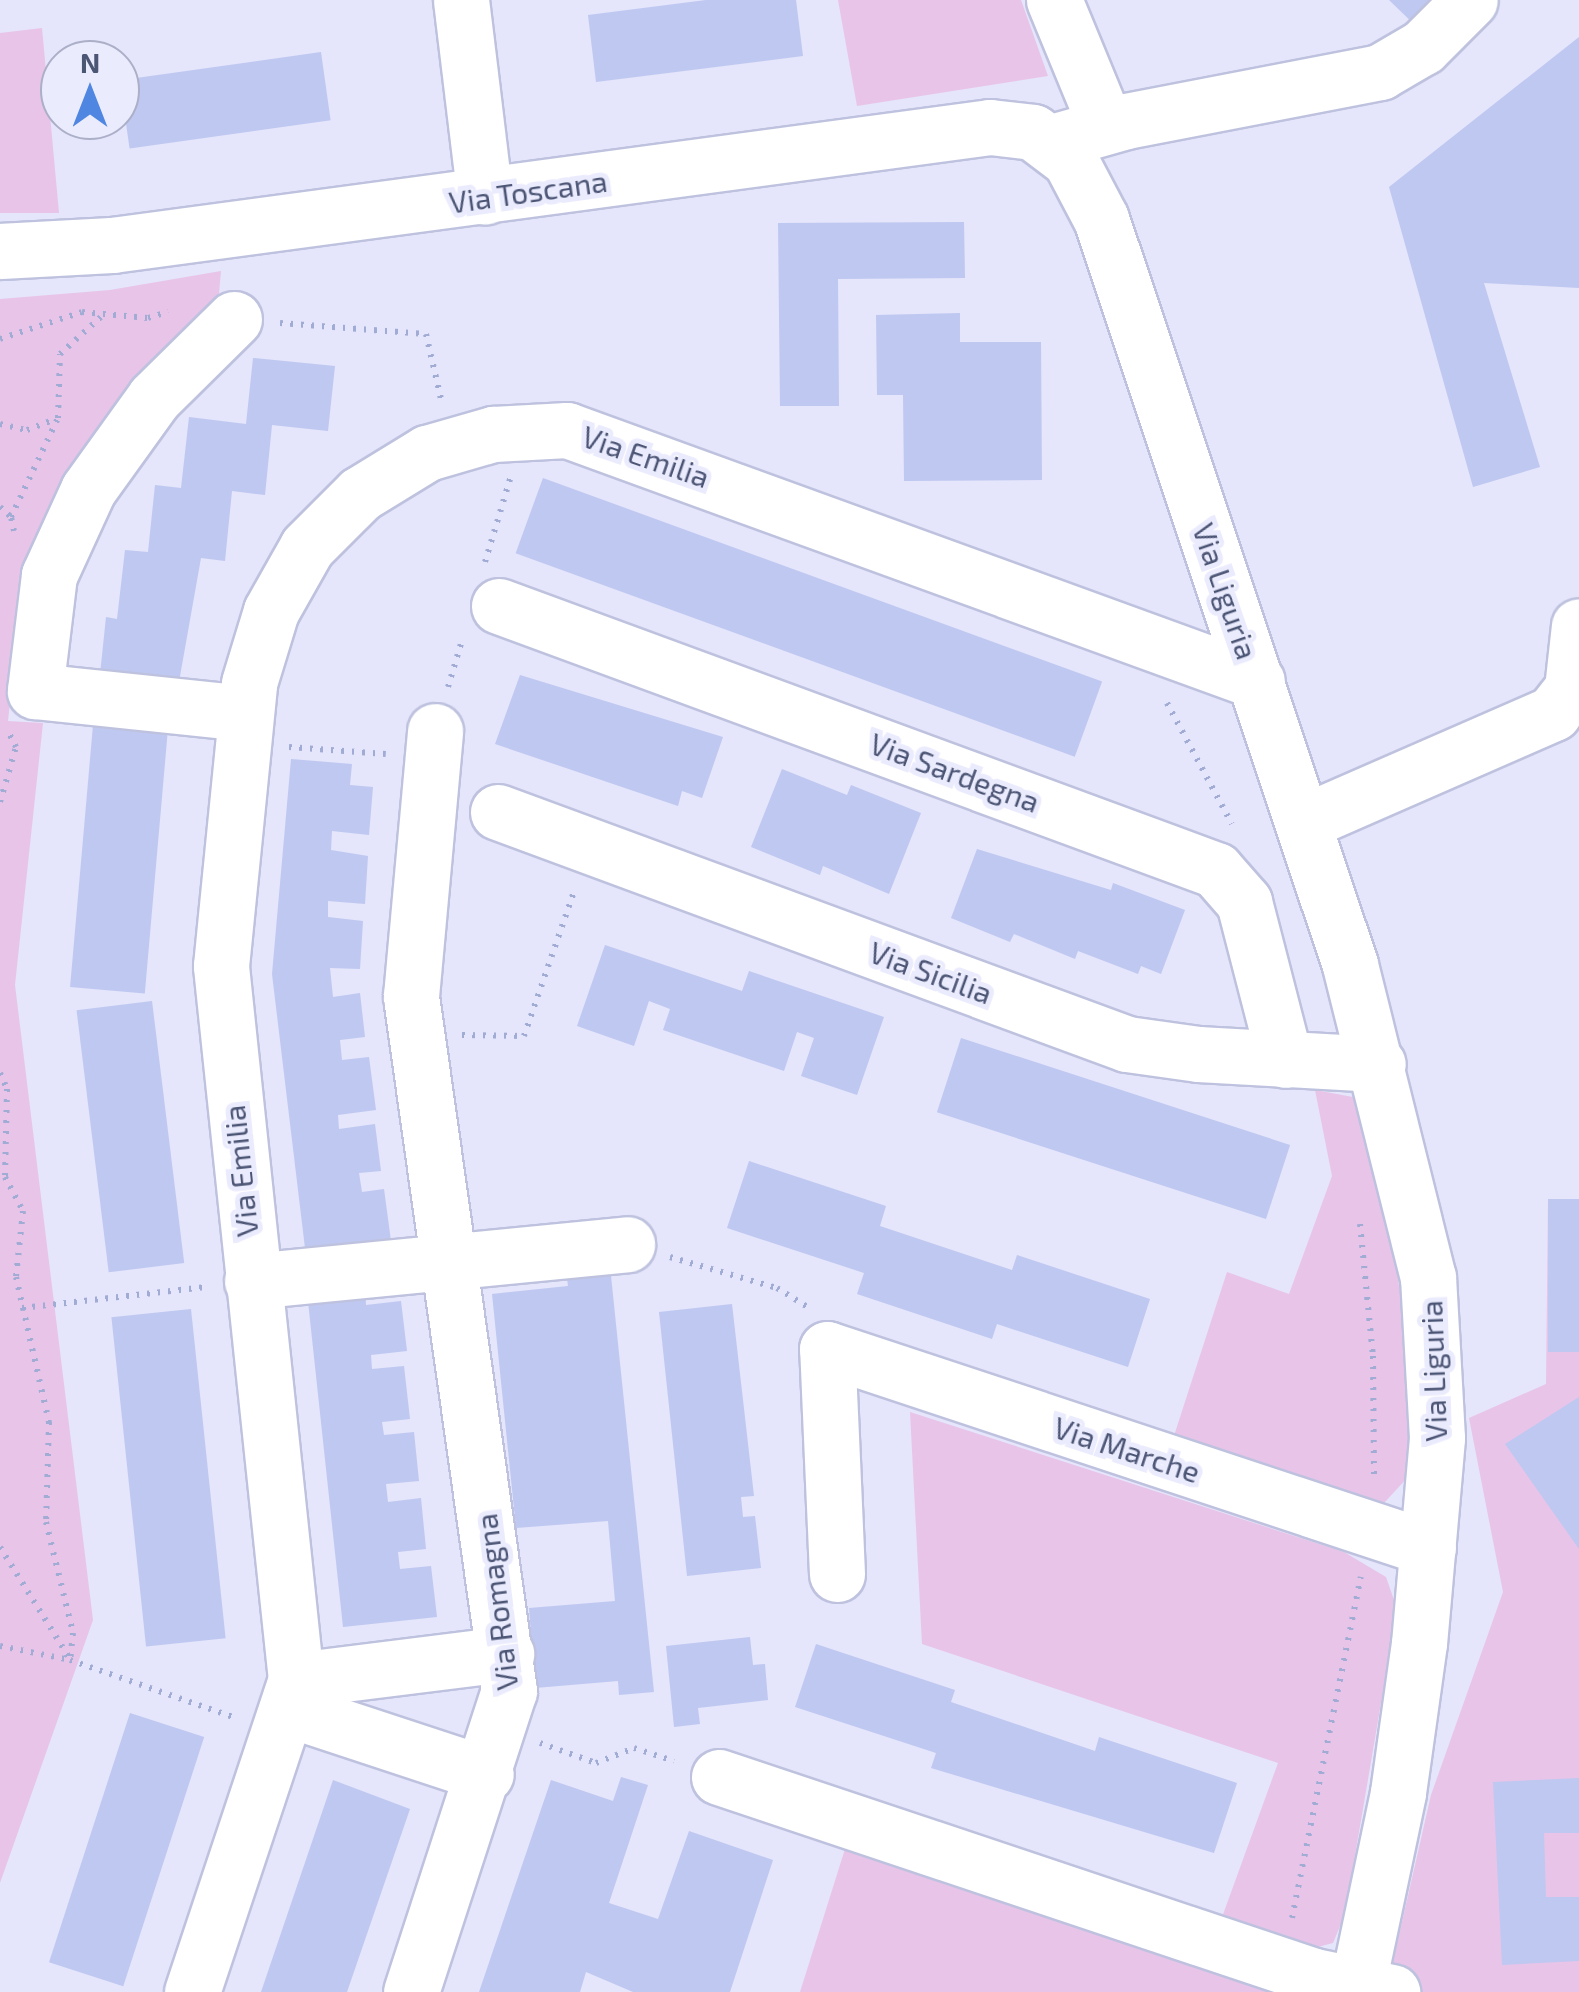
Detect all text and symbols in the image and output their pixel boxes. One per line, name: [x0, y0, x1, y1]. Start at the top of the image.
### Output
north arrow: [40, 40, 140, 140]
text: N: [80, 45, 100, 79]
street label: Via Toscana: [446, 162, 610, 220]
street label: Via Emilia: [578, 417, 714, 495]
street label: Via Liguria: [1186, 518, 1266, 664]
street label: Via Sardegna: [865, 725, 1045, 819]
street label: Via Sicilia: [865, 933, 997, 1011]
street label: Via Emilia: [215, 1103, 265, 1239]
street label: Via Liguria: [1413, 1300, 1453, 1442]
street label: Via Marche: [1049, 1408, 1205, 1490]
street label: Via Romagna: [467, 1512, 525, 1692]

